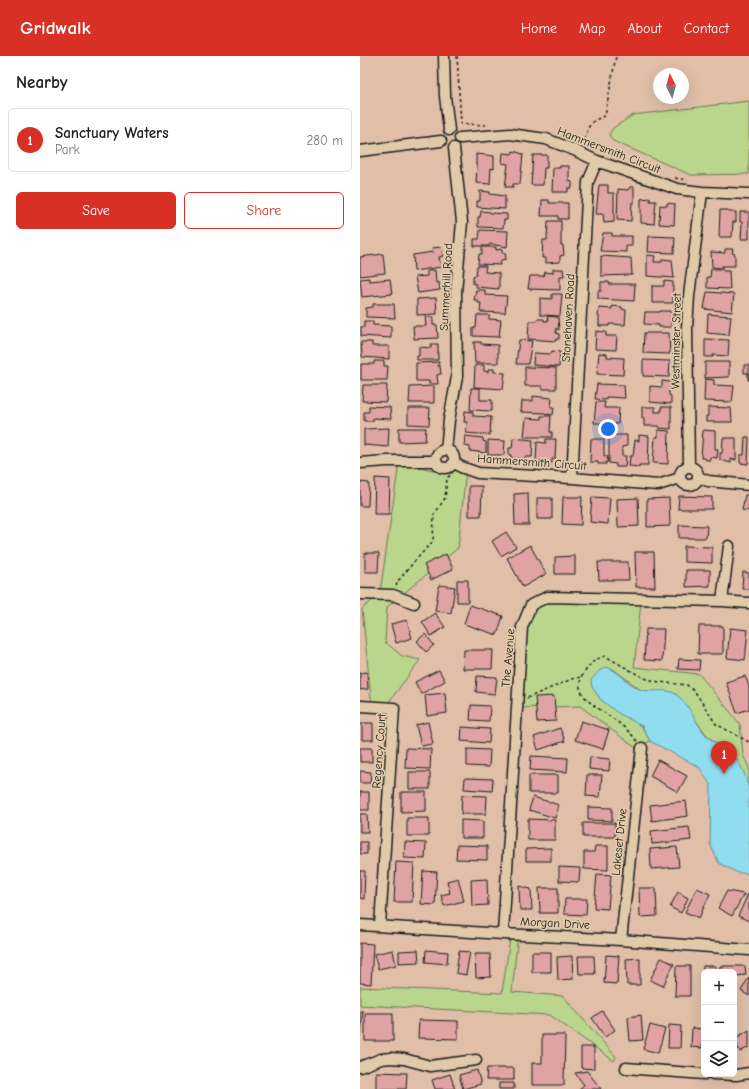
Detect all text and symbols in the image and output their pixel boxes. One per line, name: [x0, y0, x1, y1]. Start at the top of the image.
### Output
text: Gridwalk: [20, 17, 91, 39]
text: Home: [521, 20, 557, 37]
text: Map: [579, 20, 605, 37]
text: About: [627, 20, 662, 37]
text: Contact: [684, 20, 729, 37]
north arrow: [653, 68, 689, 104]
text: Nearby: [16, 73, 67, 92]
text: Sanctuary Waters: [55, 124, 169, 142]
street label: Hammersmith Circuit: [555, 124, 663, 176]
text: 1: [27, 133, 33, 148]
text: 280 m: [306, 133, 343, 148]
text: Park: [55, 142, 80, 157]
button: Save: [16, 192, 176, 229]
button: Share: [184, 192, 344, 229]
street label: Summerhill Road: [437, 243, 455, 331]
street label: Stonehaven Road: [559, 273, 577, 363]
street label: Westminster Street: [668, 292, 684, 389]
your location: [598, 419, 618, 439]
street label: Hammersmith Circuit: [477, 451, 588, 473]
street label: The Avenue: [498, 628, 518, 688]
street label: Regency Court: [369, 712, 389, 789]
pin: 1: [711, 741, 737, 774]
street label: Lakeset Drive: [608, 808, 630, 876]
street label: Morgan Drive: [520, 914, 590, 932]
map controls: [701, 969, 737, 1077]
button: +: [701, 969, 737, 1005]
button: −: [701, 1005, 737, 1041]
button: layers: [701, 1041, 737, 1077]

